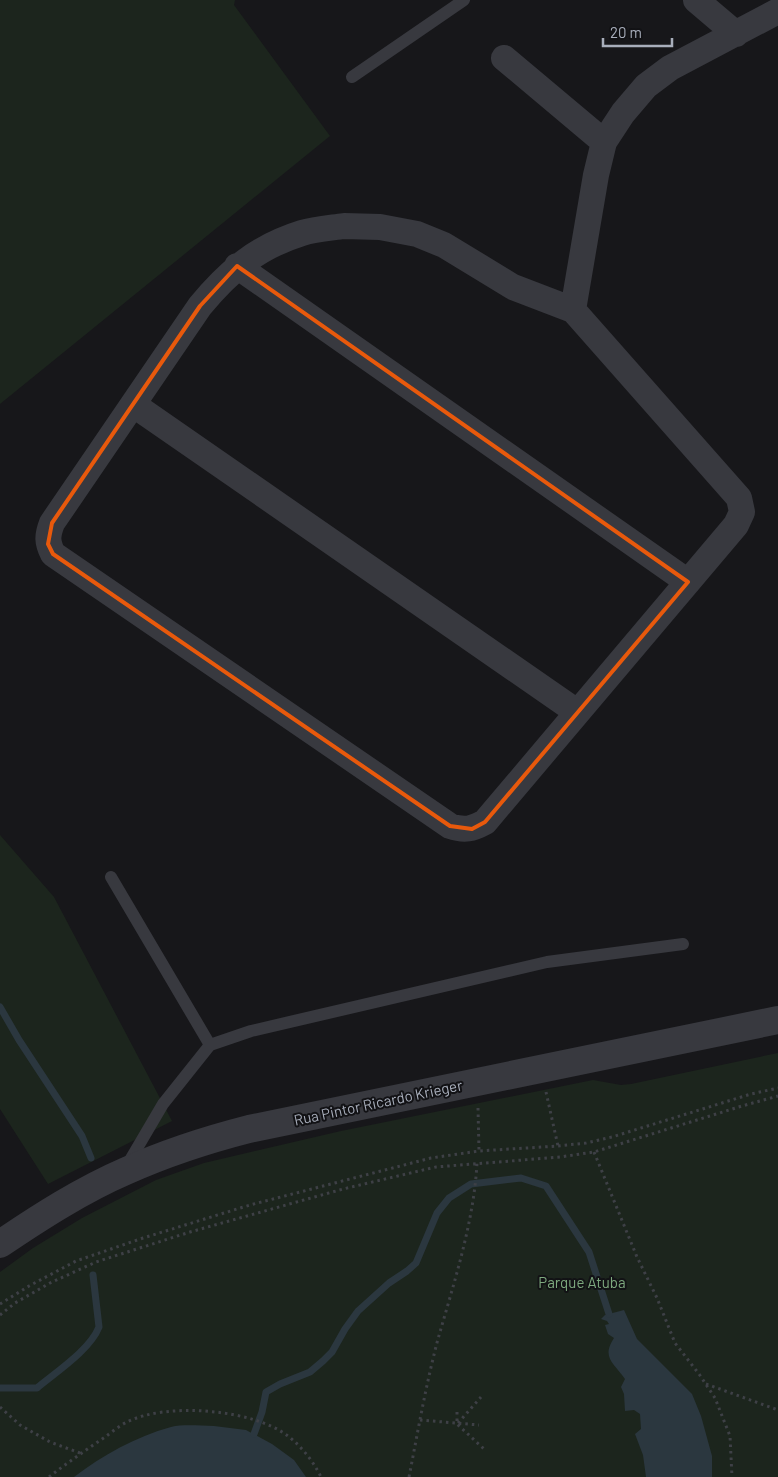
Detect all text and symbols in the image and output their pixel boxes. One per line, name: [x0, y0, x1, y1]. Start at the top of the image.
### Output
scale bar: [603, 15, 672, 47]
text: 20 m: [610, 23, 642, 41]
street label: Rua Pintor Ricardo Krieger: [292, 1075, 464, 1129]
park label: Parque Atuba: [538, 1273, 626, 1291]

